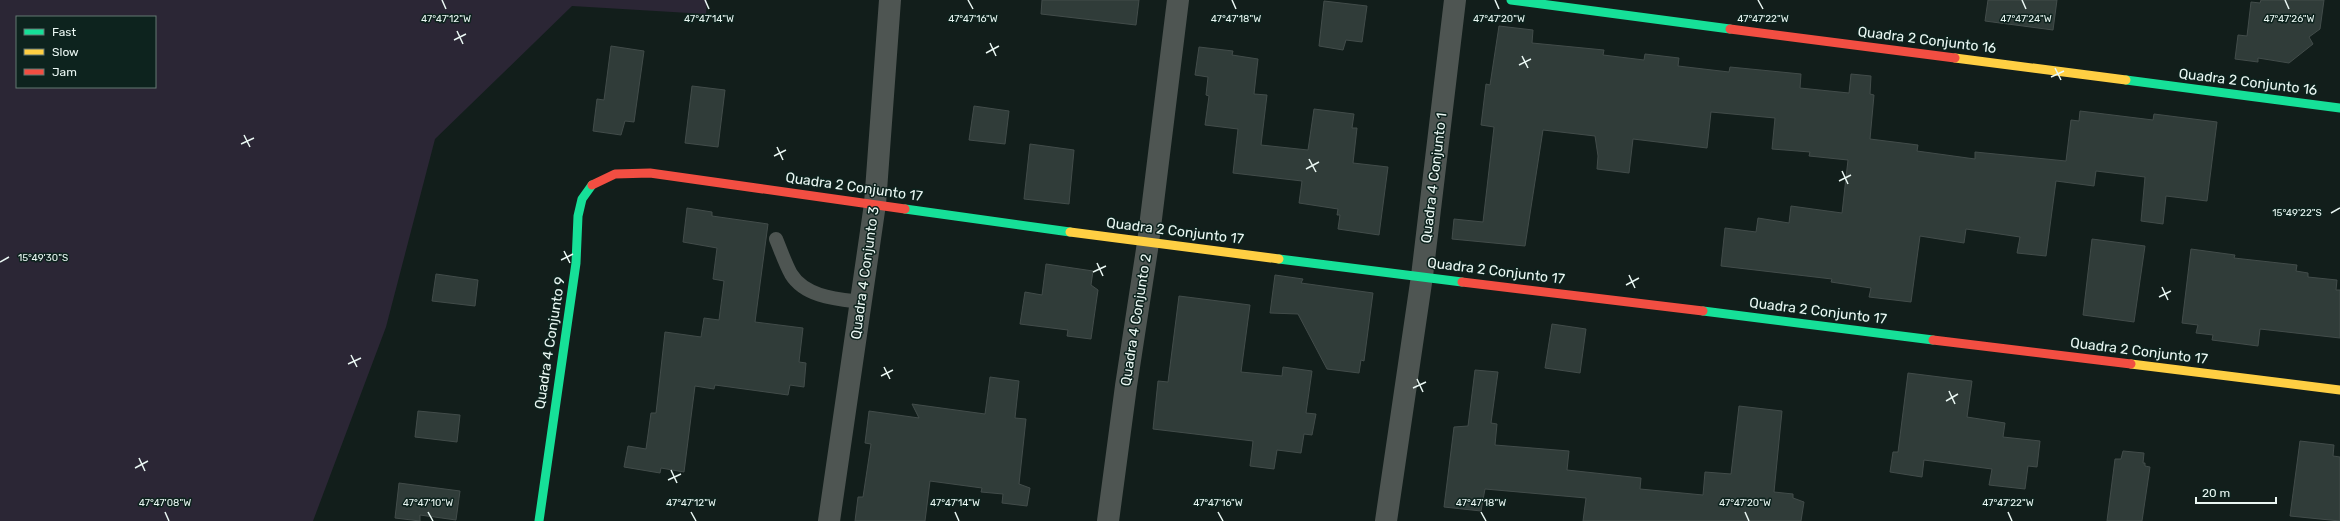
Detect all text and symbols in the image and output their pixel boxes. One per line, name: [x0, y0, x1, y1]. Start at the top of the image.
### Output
text: 47°47'12"W: [421, 13, 471, 25]
text: 47°47'14"W: [684, 13, 734, 25]
text: 47°47'16"W: [948, 13, 998, 25]
text: 47°47'18"W: [1211, 13, 1261, 25]
text: 47°47'20"W: [1473, 13, 1525, 25]
text: 47°47'22"W: [1737, 13, 1789, 25]
text: 47°47'24"W: [2000, 13, 2052, 25]
text: 47°47'26"W: [2263, 13, 2315, 25]
legend: [16, 16, 156, 88]
street label: Quadra 2 Conjunto 16: [1857, 23, 1997, 57]
text: Fast: [52, 25, 76, 39]
text: Slow: [52, 45, 79, 59]
text: Jam: [52, 65, 77, 79]
street label: Quadra 2 Conjunto 16: [2178, 65, 2318, 99]
street label: Quadra 4 Conjunto 1: [1418, 112, 1450, 244]
street label: Quadra 2 Conjunto 17: [784, 169, 924, 205]
street label: Quadra 4 Conjunto 3: [847, 205, 883, 341]
text: 15°49'22"S: [2272, 207, 2322, 219]
street label: Quadra 2 Conjunto 17: [1105, 214, 1245, 248]
text: 15°49'30"S: [18, 252, 68, 264]
street label: Quadra 4 Conjunto 2: [1117, 253, 1155, 387]
street label: Quadra 2 Conjunto 17: [1426, 254, 1566, 288]
street label: Quadra 4 Conjunto 9: [531, 276, 569, 410]
street label: Quadra 2 Conjunto 17: [1748, 294, 1888, 328]
street label: Quadra 2 Conjunto 17: [2069, 334, 2209, 368]
scale bar: [2196, 479, 2276, 505]
text: 20 m: [2202, 486, 2230, 500]
text: 47°47'08"W: [139, 497, 191, 509]
text: 47°47'10"W: [403, 497, 453, 509]
text: 47°47'12"W: [666, 497, 716, 509]
text: 47°47'14"W: [930, 497, 980, 509]
text: 47°47'16"W: [1193, 497, 1243, 509]
text: 47°47'18"W: [1456, 497, 1506, 509]
text: 47°47'20"W: [1719, 497, 1771, 509]
text: 47°47'22"W: [1982, 497, 2034, 509]

